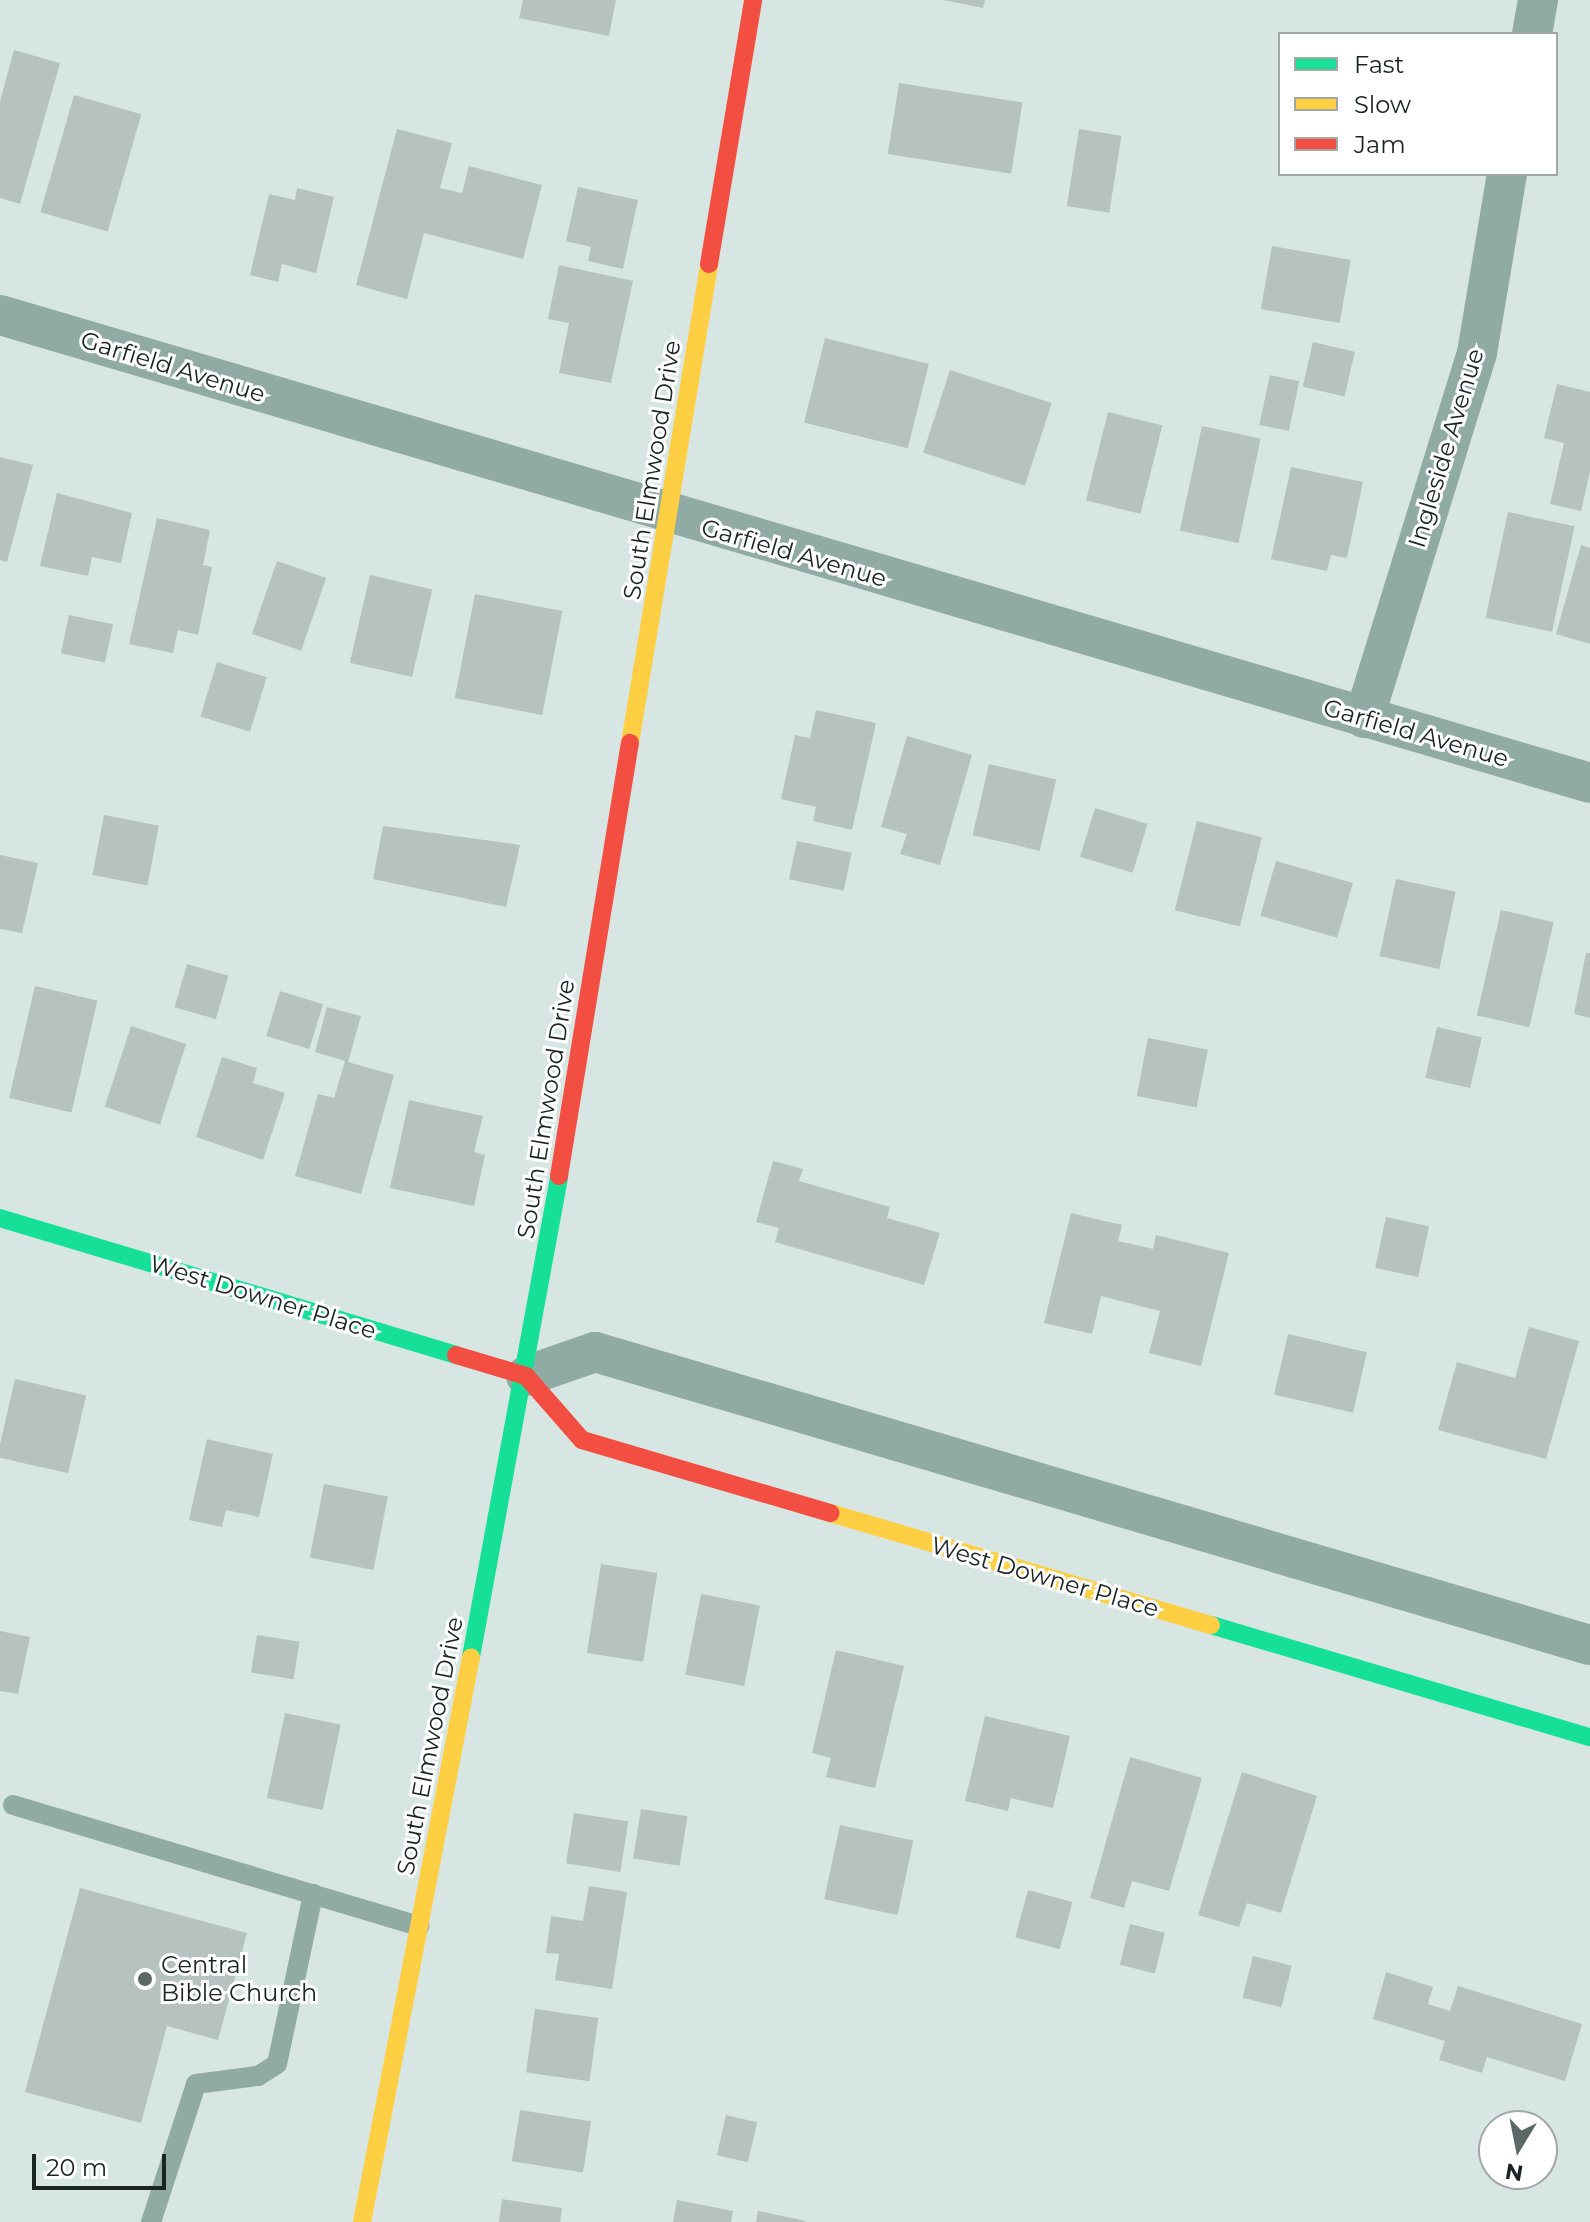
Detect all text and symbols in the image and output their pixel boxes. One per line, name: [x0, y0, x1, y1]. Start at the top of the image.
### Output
legend: [1278, 32, 1558, 176]
text: Fast: [1354, 50, 1404, 79]
text: Slow: [1354, 90, 1411, 119]
text: Jam: [1354, 130, 1406, 159]
street label: Garfield Avenue: [77, 325, 269, 409]
street label: South Elmwood Drive: [617, 338, 687, 602]
street label: Ingleside Avenue: [1402, 345, 1490, 551]
street label: Garfield Avenue: [698, 513, 890, 593]
street label: Garfield Avenue: [1320, 693, 1512, 773]
street label: South Elmwood Drive: [511, 977, 581, 1241]
street label: West Downer Place: [146, 1249, 380, 1345]
street label: West Downer Place: [928, 1531, 1162, 1623]
street label: South Elmwood Drive: [391, 1615, 469, 1877]
place label: Central Bible Church: [161, 1951, 317, 2007]
marker: Central Bible Church: [136, 1970, 154, 1988]
north arrow: [1478, 2110, 1558, 2190]
scale bar: [36, 2138, 170, 2188]
text: 20 m: [46, 2153, 107, 2182]
text: N: [1503, 2157, 1525, 2187]

